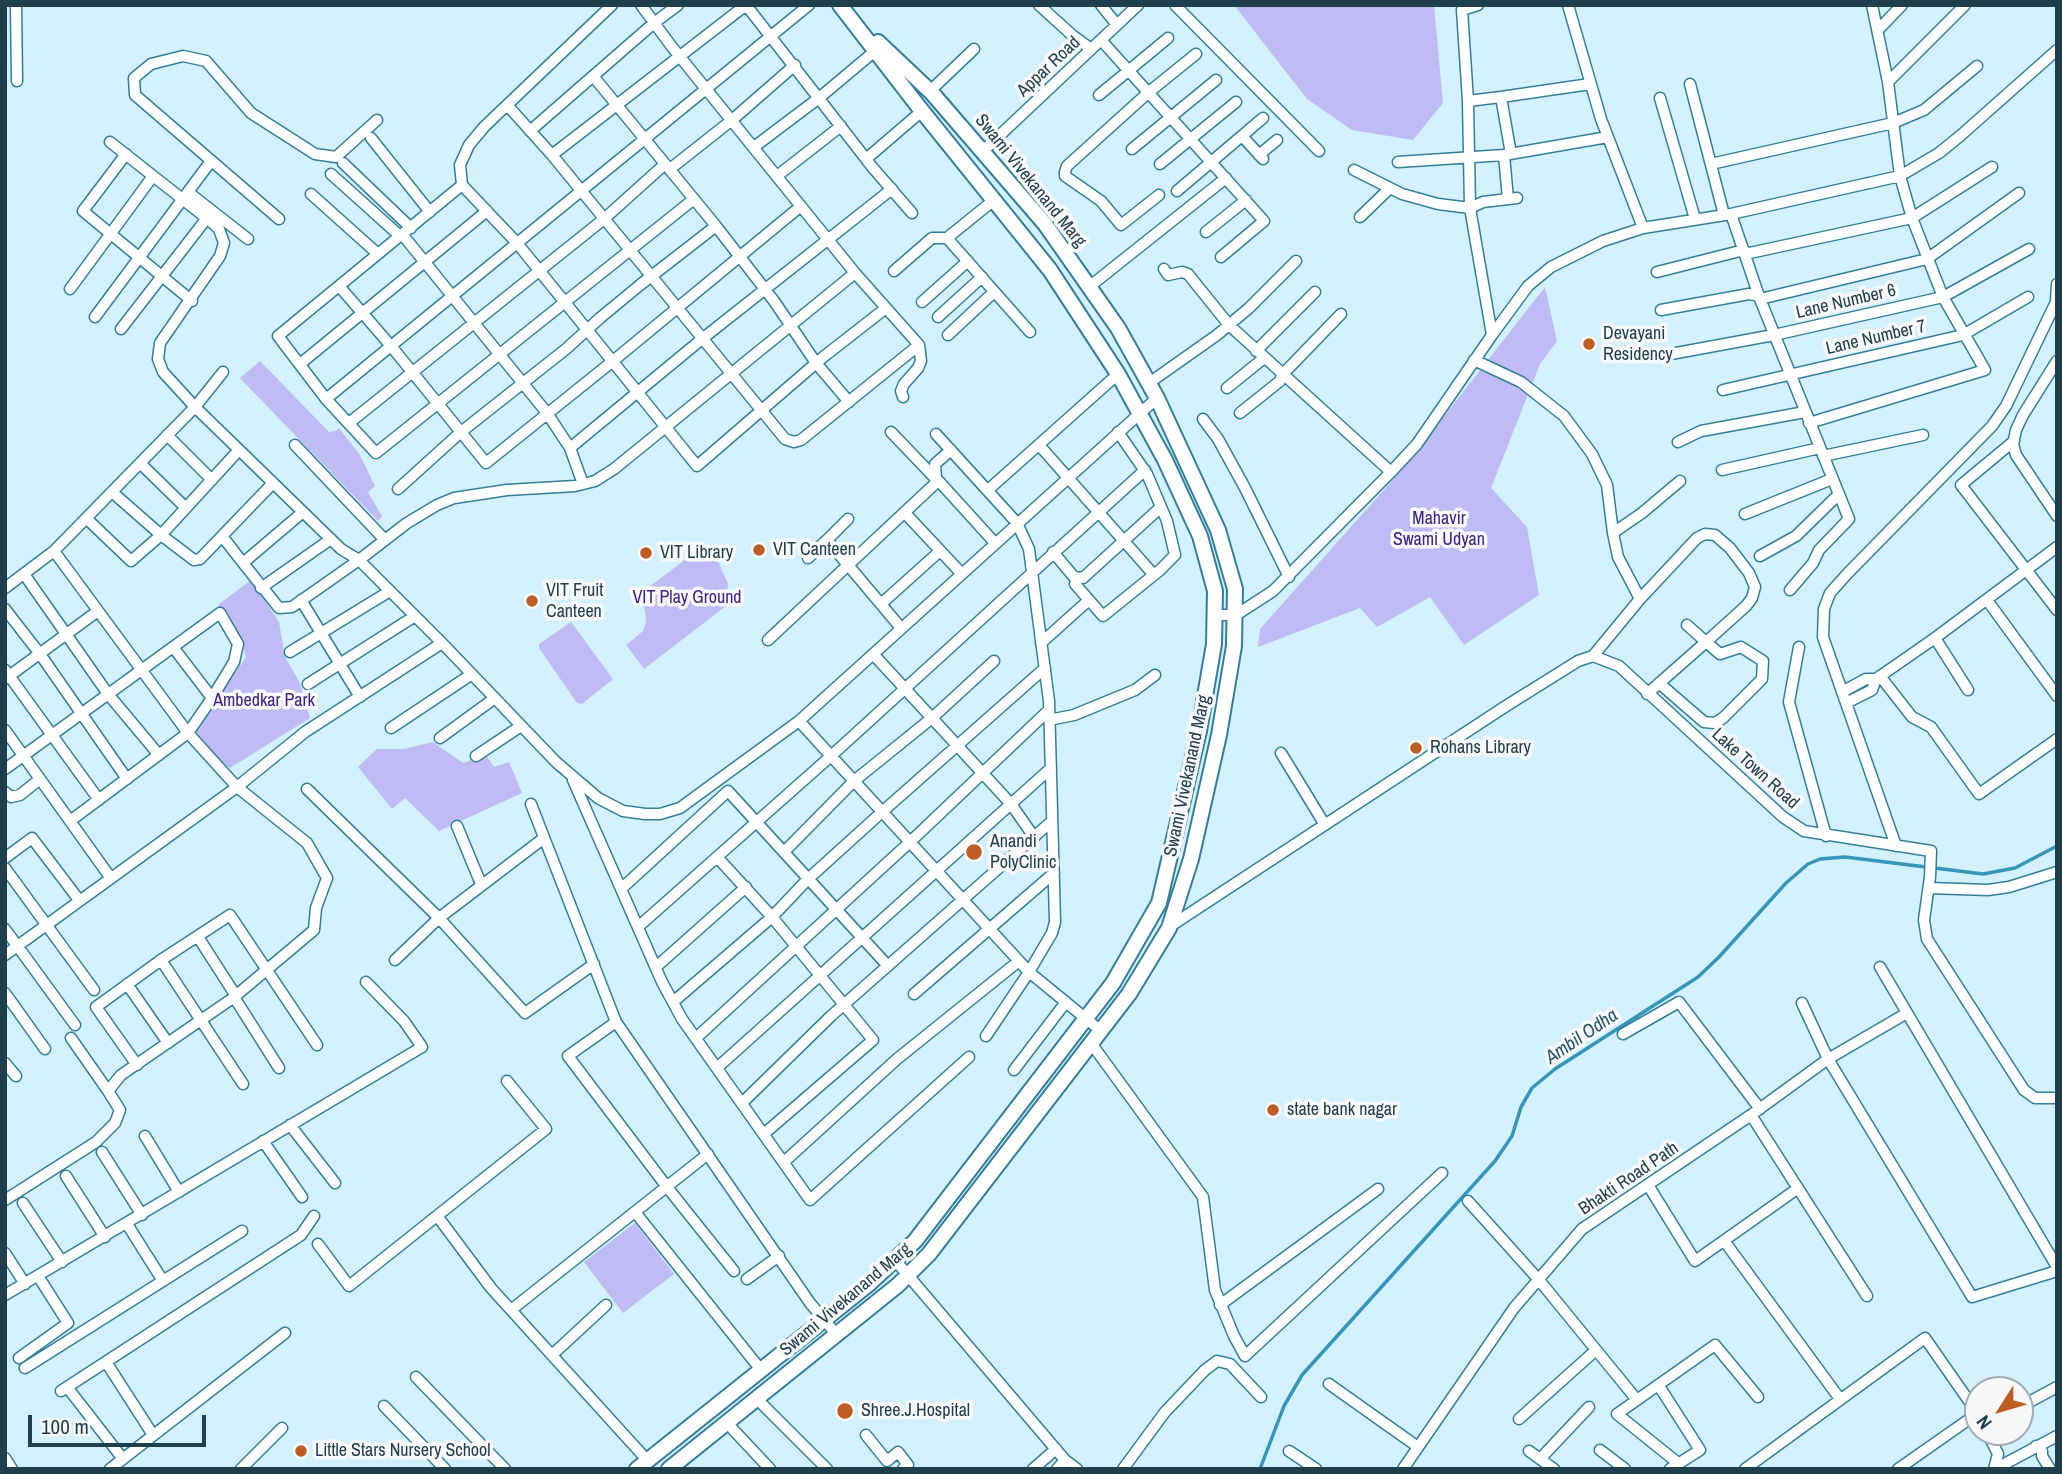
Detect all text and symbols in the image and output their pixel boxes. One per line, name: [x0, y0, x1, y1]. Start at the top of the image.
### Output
street label: Appar Road: [1013, 32, 1085, 102]
street label: Swami Vivekanand Marg: [970, 110, 1090, 252]
street label: Lane Number 6: [1794, 280, 1898, 324]
street label: Lane Number 7: [1824, 316, 1928, 360]
place label: Devayani Residency: [1603, 323, 1673, 366]
marker: Devayani Residency: [1581, 336, 1597, 352]
park label: Mahavir Swami Udyan: [1393, 508, 1485, 550]
place label: VIT Canteen: [773, 539, 856, 561]
place label: VIT Library: [660, 542, 733, 564]
marker: VIT Canteen: [751, 542, 767, 558]
marker: VIT Library: [638, 545, 654, 561]
place label: VIT Fruit Canteen: [546, 580, 603, 622]
park label: VIT Play Ground: [632, 587, 742, 609]
marker: VIT Fruit Canteen: [524, 593, 540, 609]
park label: Ambedkar Park: [213, 690, 315, 712]
street label: Swami Vivekanand Marg: [1160, 693, 1216, 859]
street label: Lake Town Road: [1707, 724, 1803, 814]
place label: Rohans Library: [1430, 737, 1531, 759]
marker: Rohans Library: [1408, 740, 1424, 756]
place label: Anandi PolyClinic: [990, 831, 1056, 874]
marker: Anandi PolyClinic: [964, 842, 984, 862]
water label: Ambil Odha: [1542, 1005, 1622, 1069]
place label: state bank nagar: [1287, 1099, 1397, 1121]
marker: state bank nagar: [1265, 1102, 1281, 1118]
street label: Bhakti Road Path: [1575, 1138, 1683, 1220]
street label: Swami Vivekanand Marg: [776, 1239, 916, 1361]
north arrow: [1964, 1376, 2034, 1446]
scale bar: [32, 1400, 210, 1444]
place label: Shree.J.Hospital: [861, 1400, 970, 1422]
marker: Shree.J.Hospital: [835, 1401, 855, 1421]
text: N: [1970, 1410, 1998, 1435]
text: 100 m: [41, 1412, 89, 1441]
place label: Little Stars Nursery School: [315, 1440, 491, 1462]
marker: Little Stars Nursery School: [293, 1443, 309, 1459]

